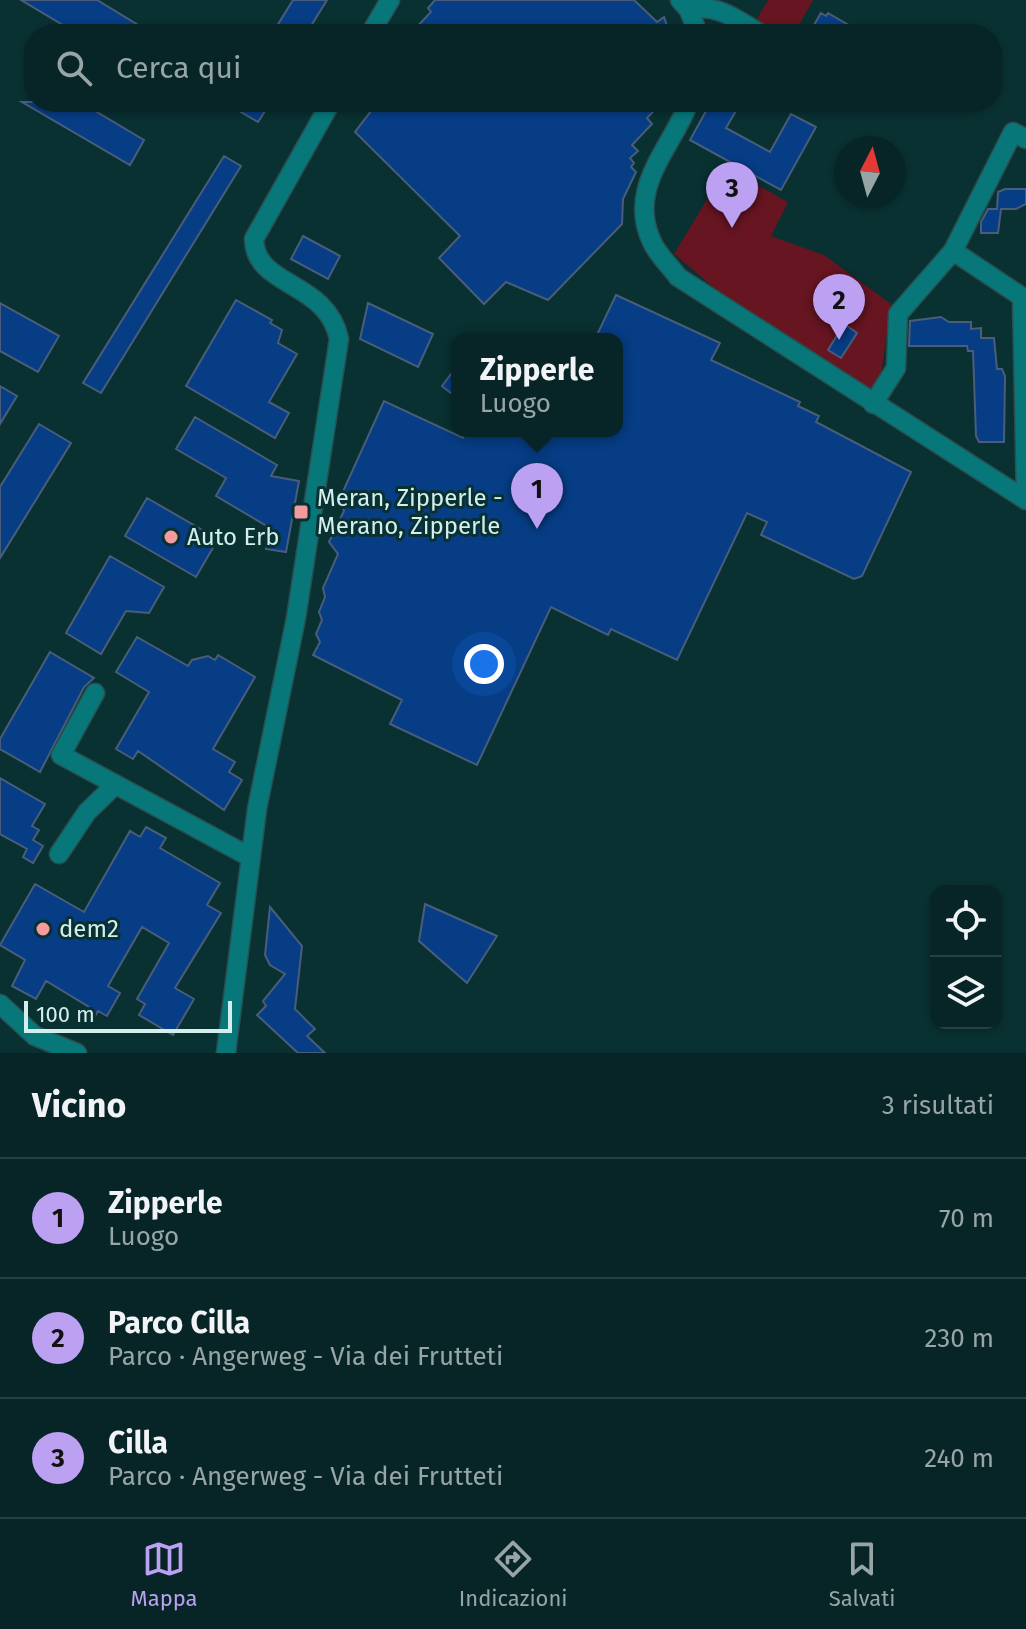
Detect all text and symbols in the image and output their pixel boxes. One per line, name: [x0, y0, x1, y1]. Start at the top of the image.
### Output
search box: [24, 24, 1002, 112]
icon: search: [52, 46, 96, 90]
text: Cerca qui: [116, 50, 241, 86]
north arrow: [834, 136, 906, 208]
pin: 3: [706, 162, 758, 228]
pin: 2: [813, 274, 865, 340]
popup: [451, 333, 623, 437]
text: Zipperle: [480, 352, 594, 388]
text: Luogo: [480, 388, 551, 419]
pin: 1: [511, 463, 563, 529]
place label: Meran, Zipperle - Merano, Zipperle: [317, 484, 503, 540]
marker: Meran, Zipperle - Merano, Zipperle: [292, 503, 310, 521]
place label: Auto Erb: [187, 523, 280, 551]
marker: Auto Erb: [162, 528, 180, 546]
your location: [464, 644, 504, 684]
map controls: [930, 885, 1002, 1029]
button: locate: [930, 885, 1002, 957]
place label: dem2: [59, 915, 119, 943]
marker: dem2: [34, 920, 52, 938]
button: layers: [930, 957, 1002, 1029]
scale bar: [24, 997, 232, 1033]
text: 100 m: [36, 1001, 95, 1028]
text: Vicino: [32, 1085, 126, 1126]
text: 3 risultati: [882, 1090, 994, 1121]
text: Zipperle: [108, 1185, 223, 1221]
text: 1: [52, 1203, 64, 1234]
text: 70 m: [939, 1203, 994, 1234]
text: Luogo: [108, 1221, 179, 1252]
text: Parco Cilla: [108, 1305, 250, 1341]
text: 2: [51, 1323, 65, 1354]
text: 230 m: [925, 1323, 994, 1354]
text: Parco · Angerweg - Via dei Frutteti: [108, 1341, 503, 1372]
text: Cilla: [108, 1425, 168, 1461]
text: 3: [51, 1443, 65, 1474]
text: 240 m: [924, 1443, 994, 1474]
text: Parco · Angerweg - Via dei Frutteti: [108, 1461, 503, 1492]
tab: Mappa: [131, 1537, 198, 1612]
tab: Indicazioni: [459, 1537, 568, 1612]
tab: Salvati: [829, 1537, 895, 1612]

